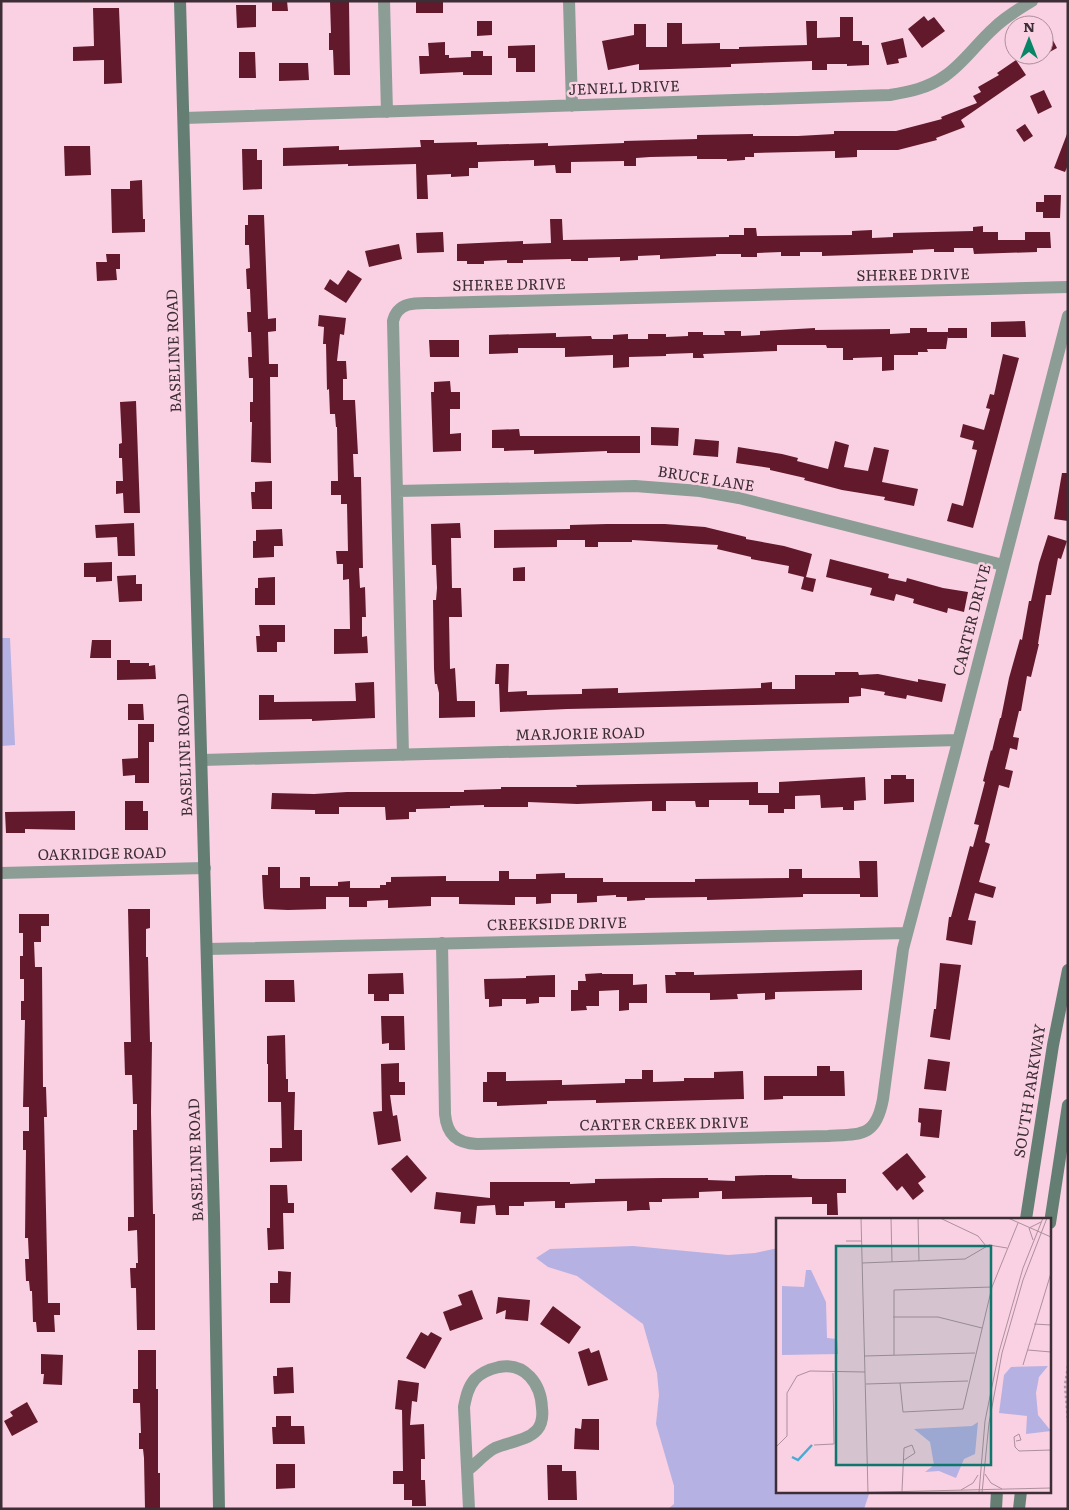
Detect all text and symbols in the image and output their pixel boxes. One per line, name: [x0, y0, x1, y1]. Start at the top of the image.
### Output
north arrow: [1004, 15, 1054, 65]
text: N: [1023, 16, 1035, 36]
street label: JENELL DRIVE: [568, 73, 680, 100]
street label: SHEREE DRIVE: [856, 261, 970, 286]
street label: SHEREE DRIVE: [452, 271, 566, 296]
street label: BASELINE ROAD: [159, 289, 186, 413]
street label: BRUCE LANE: [656, 459, 756, 497]
street label: CARTER DRIVE: [946, 561, 996, 678]
street label: BASELINE ROAD: [170, 693, 197, 817]
street label: MARJORIE ROAD: [515, 720, 645, 745]
street label: OAKRIDGE ROAD: [37, 840, 167, 865]
street label: CREEKSIDE DRIVE: [487, 910, 627, 935]
street label: SOUTH PARKWAY: [1007, 1022, 1050, 1159]
street label: BASELINE ROAD: [181, 1098, 208, 1222]
street label: CARTER CREEK DRIVE: [579, 1110, 749, 1135]
inset map: [776, 1218, 1052, 1492]

